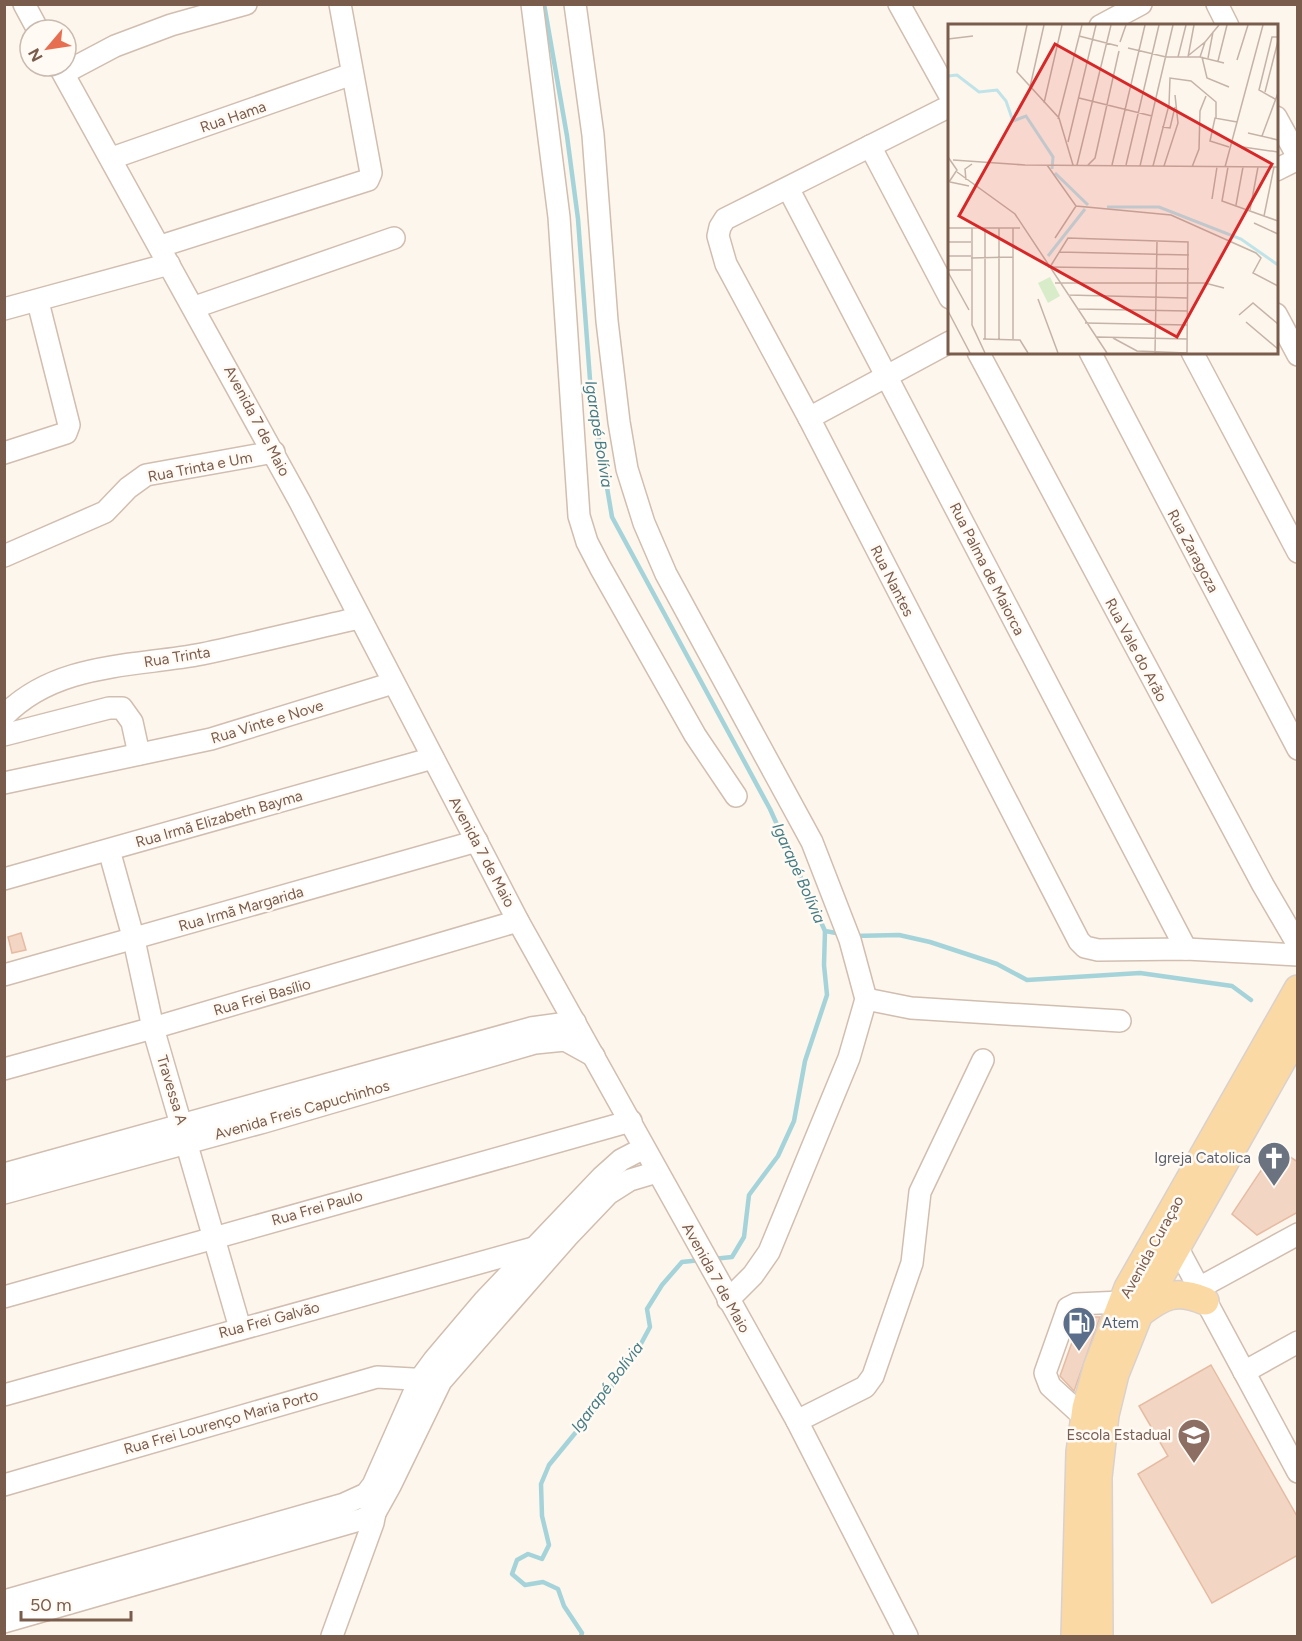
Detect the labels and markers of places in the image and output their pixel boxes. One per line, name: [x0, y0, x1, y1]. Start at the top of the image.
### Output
church icon: Igreja Catolica: [1256, 1140, 1292, 1187]
place label: Igreja Catolica: [1154, 1149, 1251, 1167]
fuel station icon: Atem: [1061, 1305, 1097, 1352]
place label: Atem: [1102, 1314, 1139, 1332]
school or university icon: Escola Estadual: [1176, 1417, 1212, 1464]
place label: Escola Estadual: [1066, 1426, 1171, 1444]

